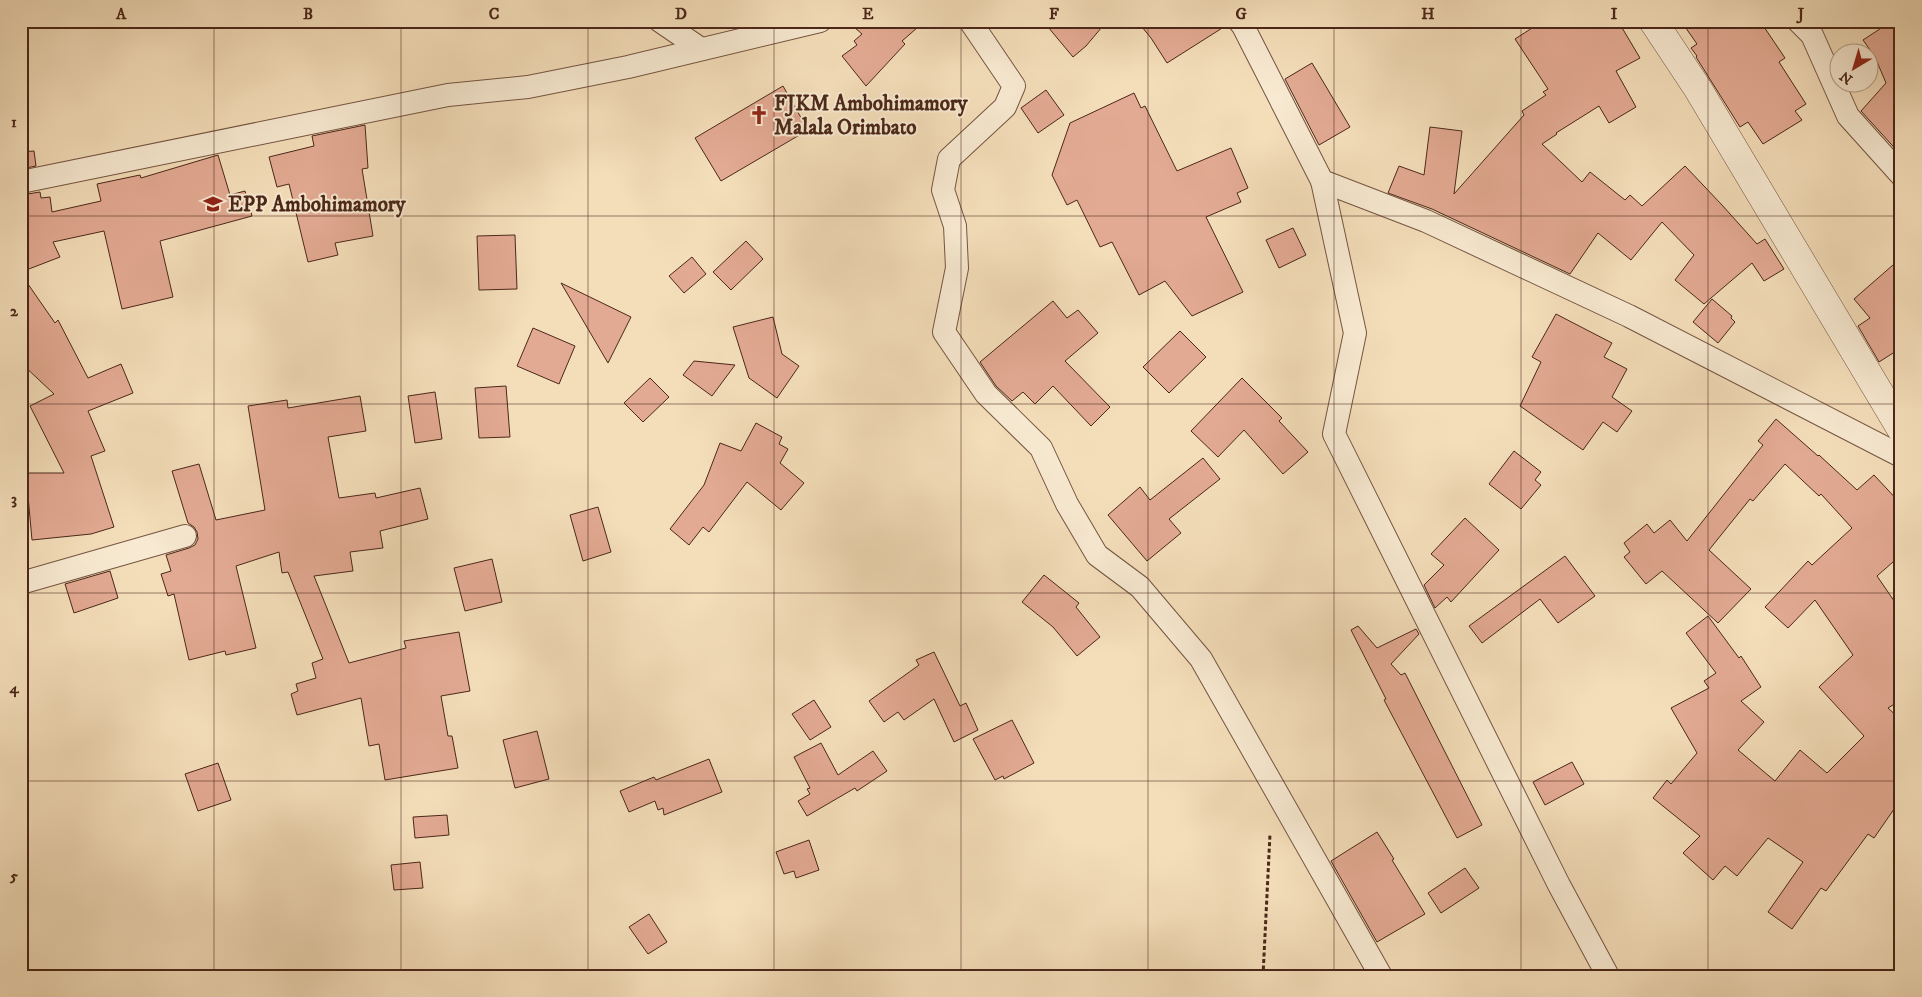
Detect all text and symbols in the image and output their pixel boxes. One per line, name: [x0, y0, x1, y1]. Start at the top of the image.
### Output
text: A: [115, 4, 127, 24]
text: B: [303, 4, 313, 24]
text: C: [489, 4, 499, 24]
text: D: [675, 4, 687, 24]
text: E: [862, 4, 874, 24]
text: F: [1049, 4, 1059, 24]
text: G: [1235, 4, 1247, 24]
text: H: [1421, 4, 1435, 24]
text: I: [1611, 4, 1618, 24]
text: J: [1796, 4, 1805, 24]
north arrow: [1830, 42, 1880, 92]
text: N: [1836, 67, 1857, 88]
place label: FJKM Ambohimamory Malala Orimbato: [774, 91, 969, 141]
church icon: FJKM Ambohimamory Malala Orimbato: [748, 104, 770, 126]
text: 1: [11, 112, 17, 132]
place label: EPP Ambohimamory: [228, 192, 407, 218]
school or university icon: EPP Ambohimamory: [202, 193, 224, 215]
text: 2: [10, 301, 19, 321]
text: 3: [11, 489, 17, 509]
text: 4: [8, 678, 19, 698]
text: 5: [9, 866, 18, 886]

